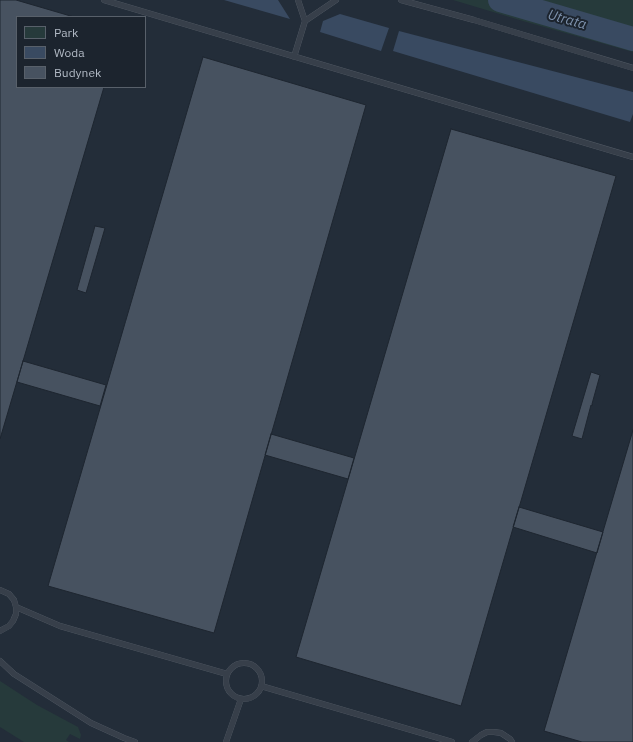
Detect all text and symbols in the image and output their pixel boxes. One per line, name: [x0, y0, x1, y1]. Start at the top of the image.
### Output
water label: Utrata: [546, 7, 588, 33]
legend: [16, 16, 146, 88]
text: Park: [54, 25, 78, 40]
text: Woda: [54, 45, 85, 60]
text: Budynek: [54, 65, 101, 80]

